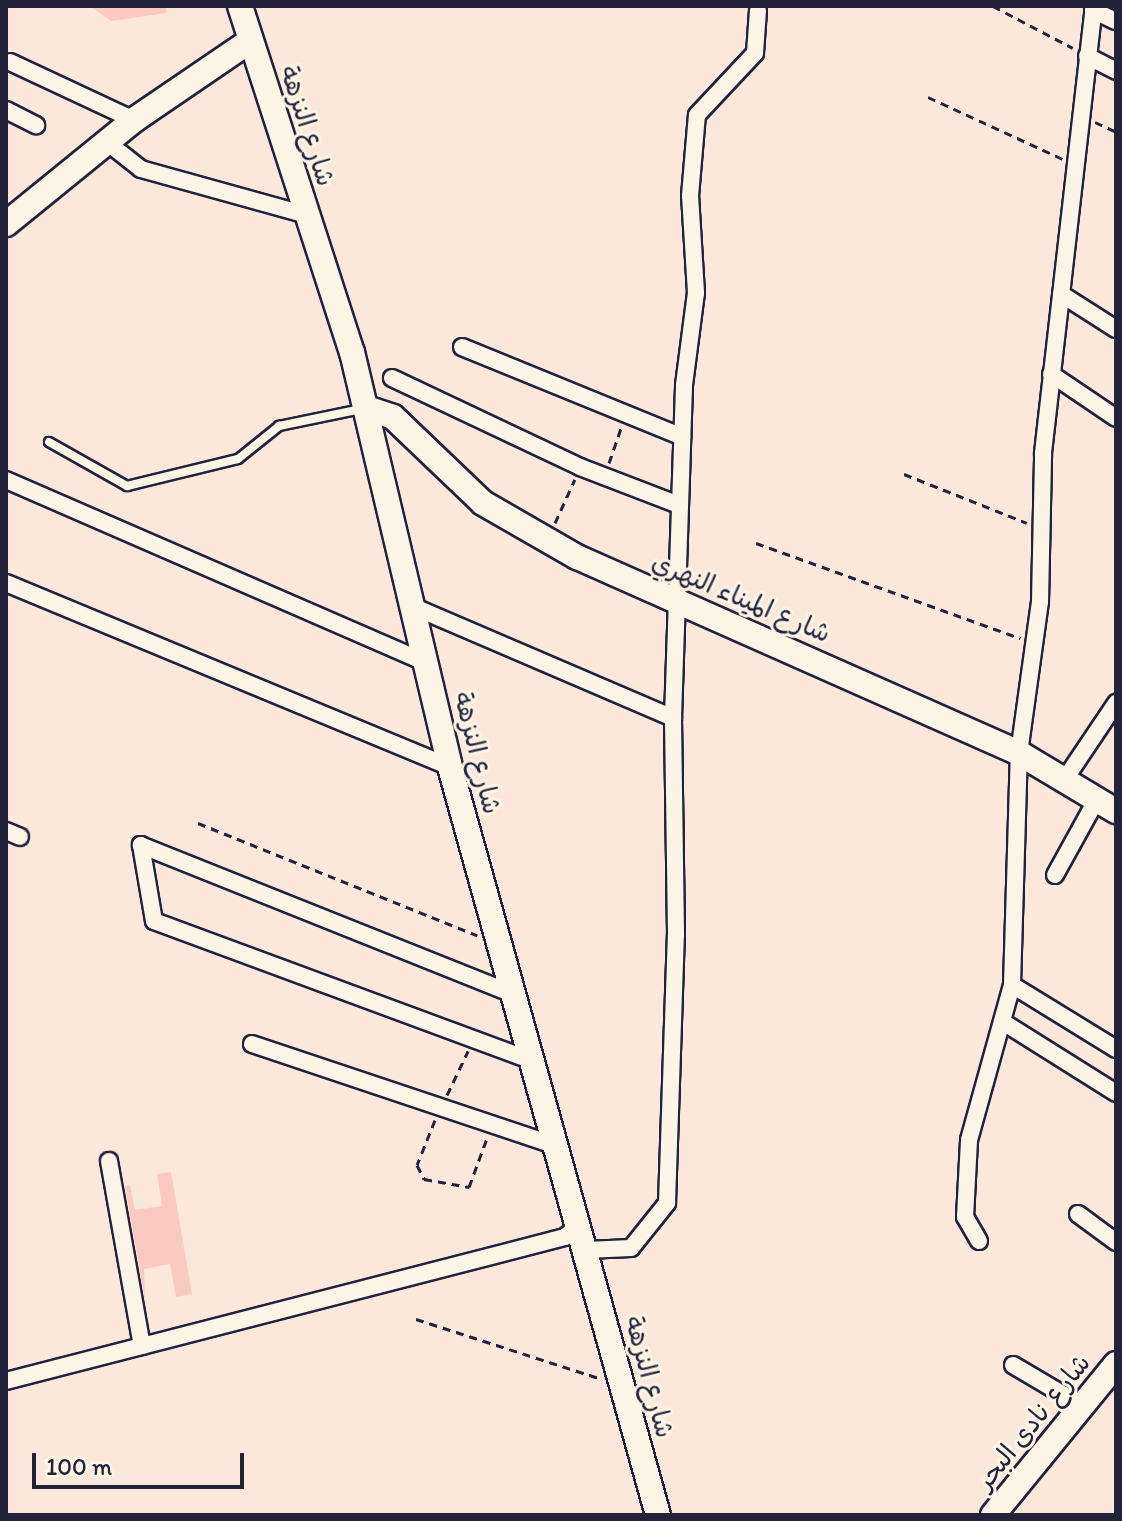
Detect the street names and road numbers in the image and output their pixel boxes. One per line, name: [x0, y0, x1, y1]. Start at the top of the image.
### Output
street label: شارع النزهة: [273, 62, 341, 190]
street label: شارع الميناء النهري: [647, 546, 835, 650]
street label: شارع النزهة: [447, 689, 507, 817]
street label: شارع النزهة: [618, 1313, 680, 1441]
street label: شارع نادى البحر: [969, 1348, 1097, 1496]

